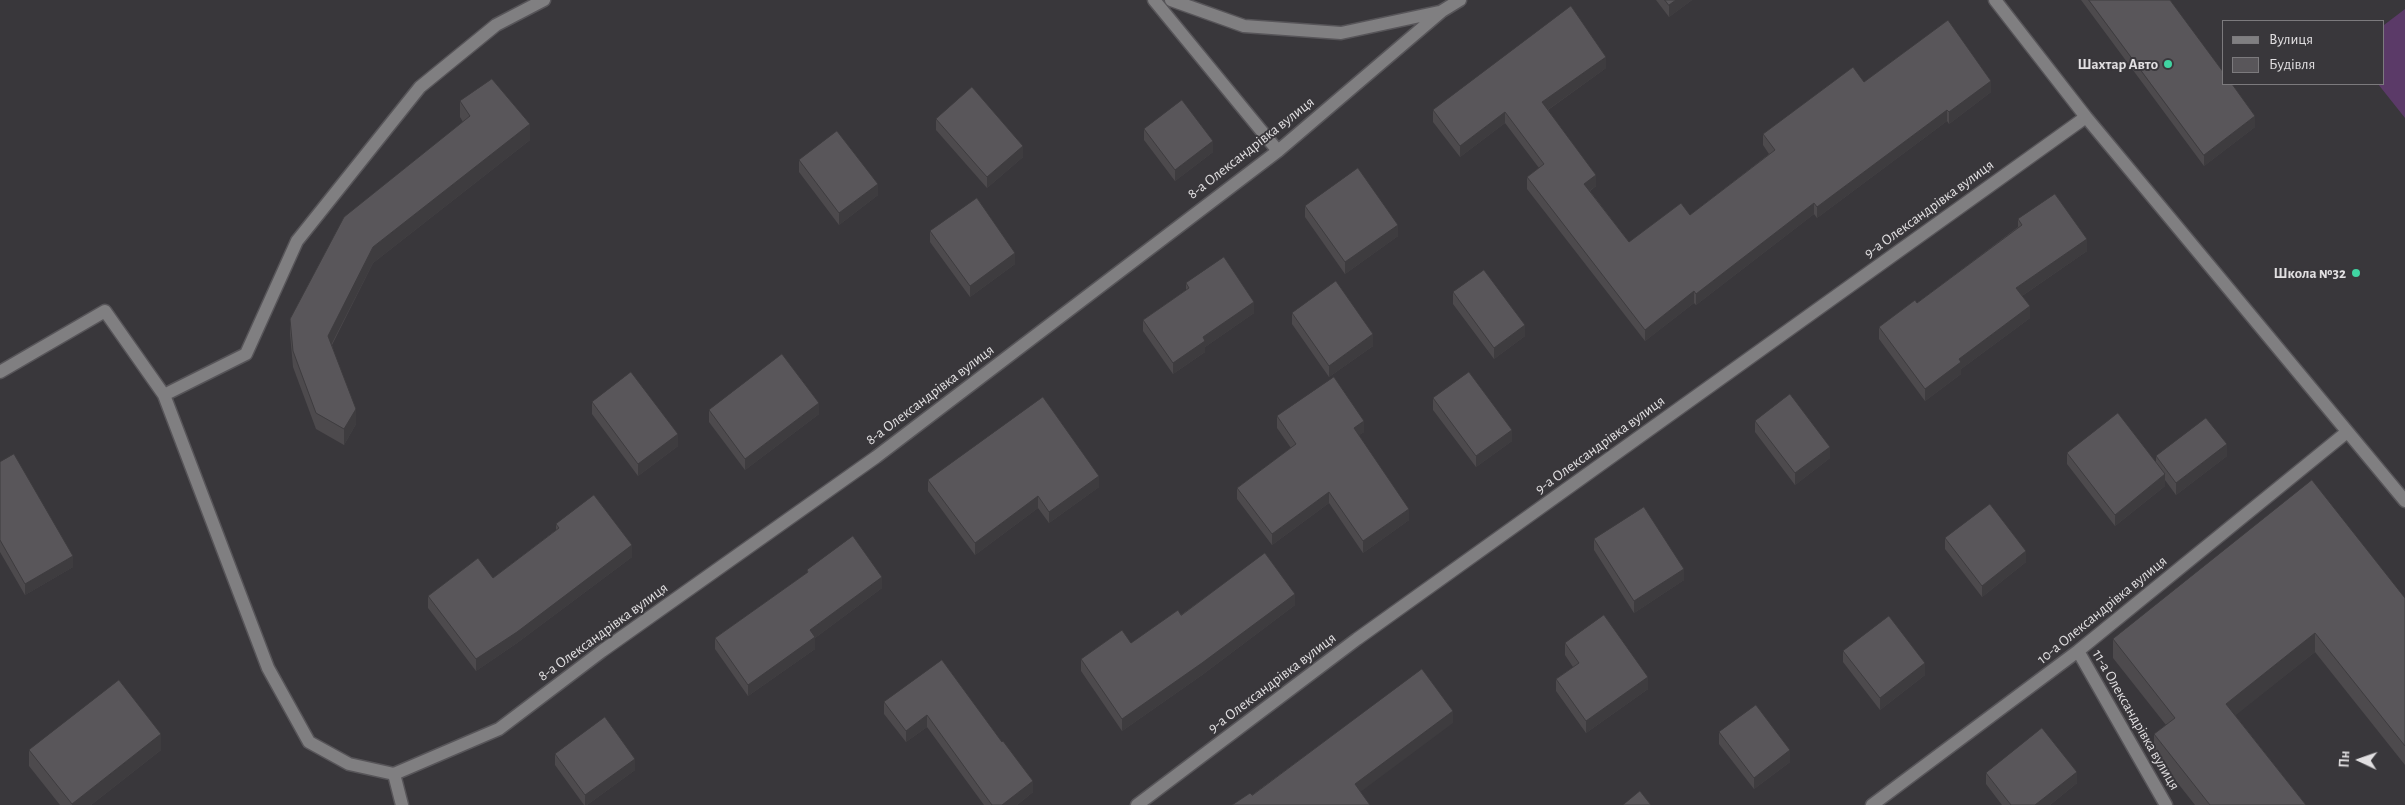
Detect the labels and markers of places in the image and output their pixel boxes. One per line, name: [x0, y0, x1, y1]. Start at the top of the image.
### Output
place label: Шахтар Авто: [2077, 55, 2158, 73]
marker: Шахтар Авто: [2162, 58, 2174, 70]
place label: Школа №32: [2273, 264, 2346, 282]
marker: Школа №32: [2350, 267, 2362, 279]

